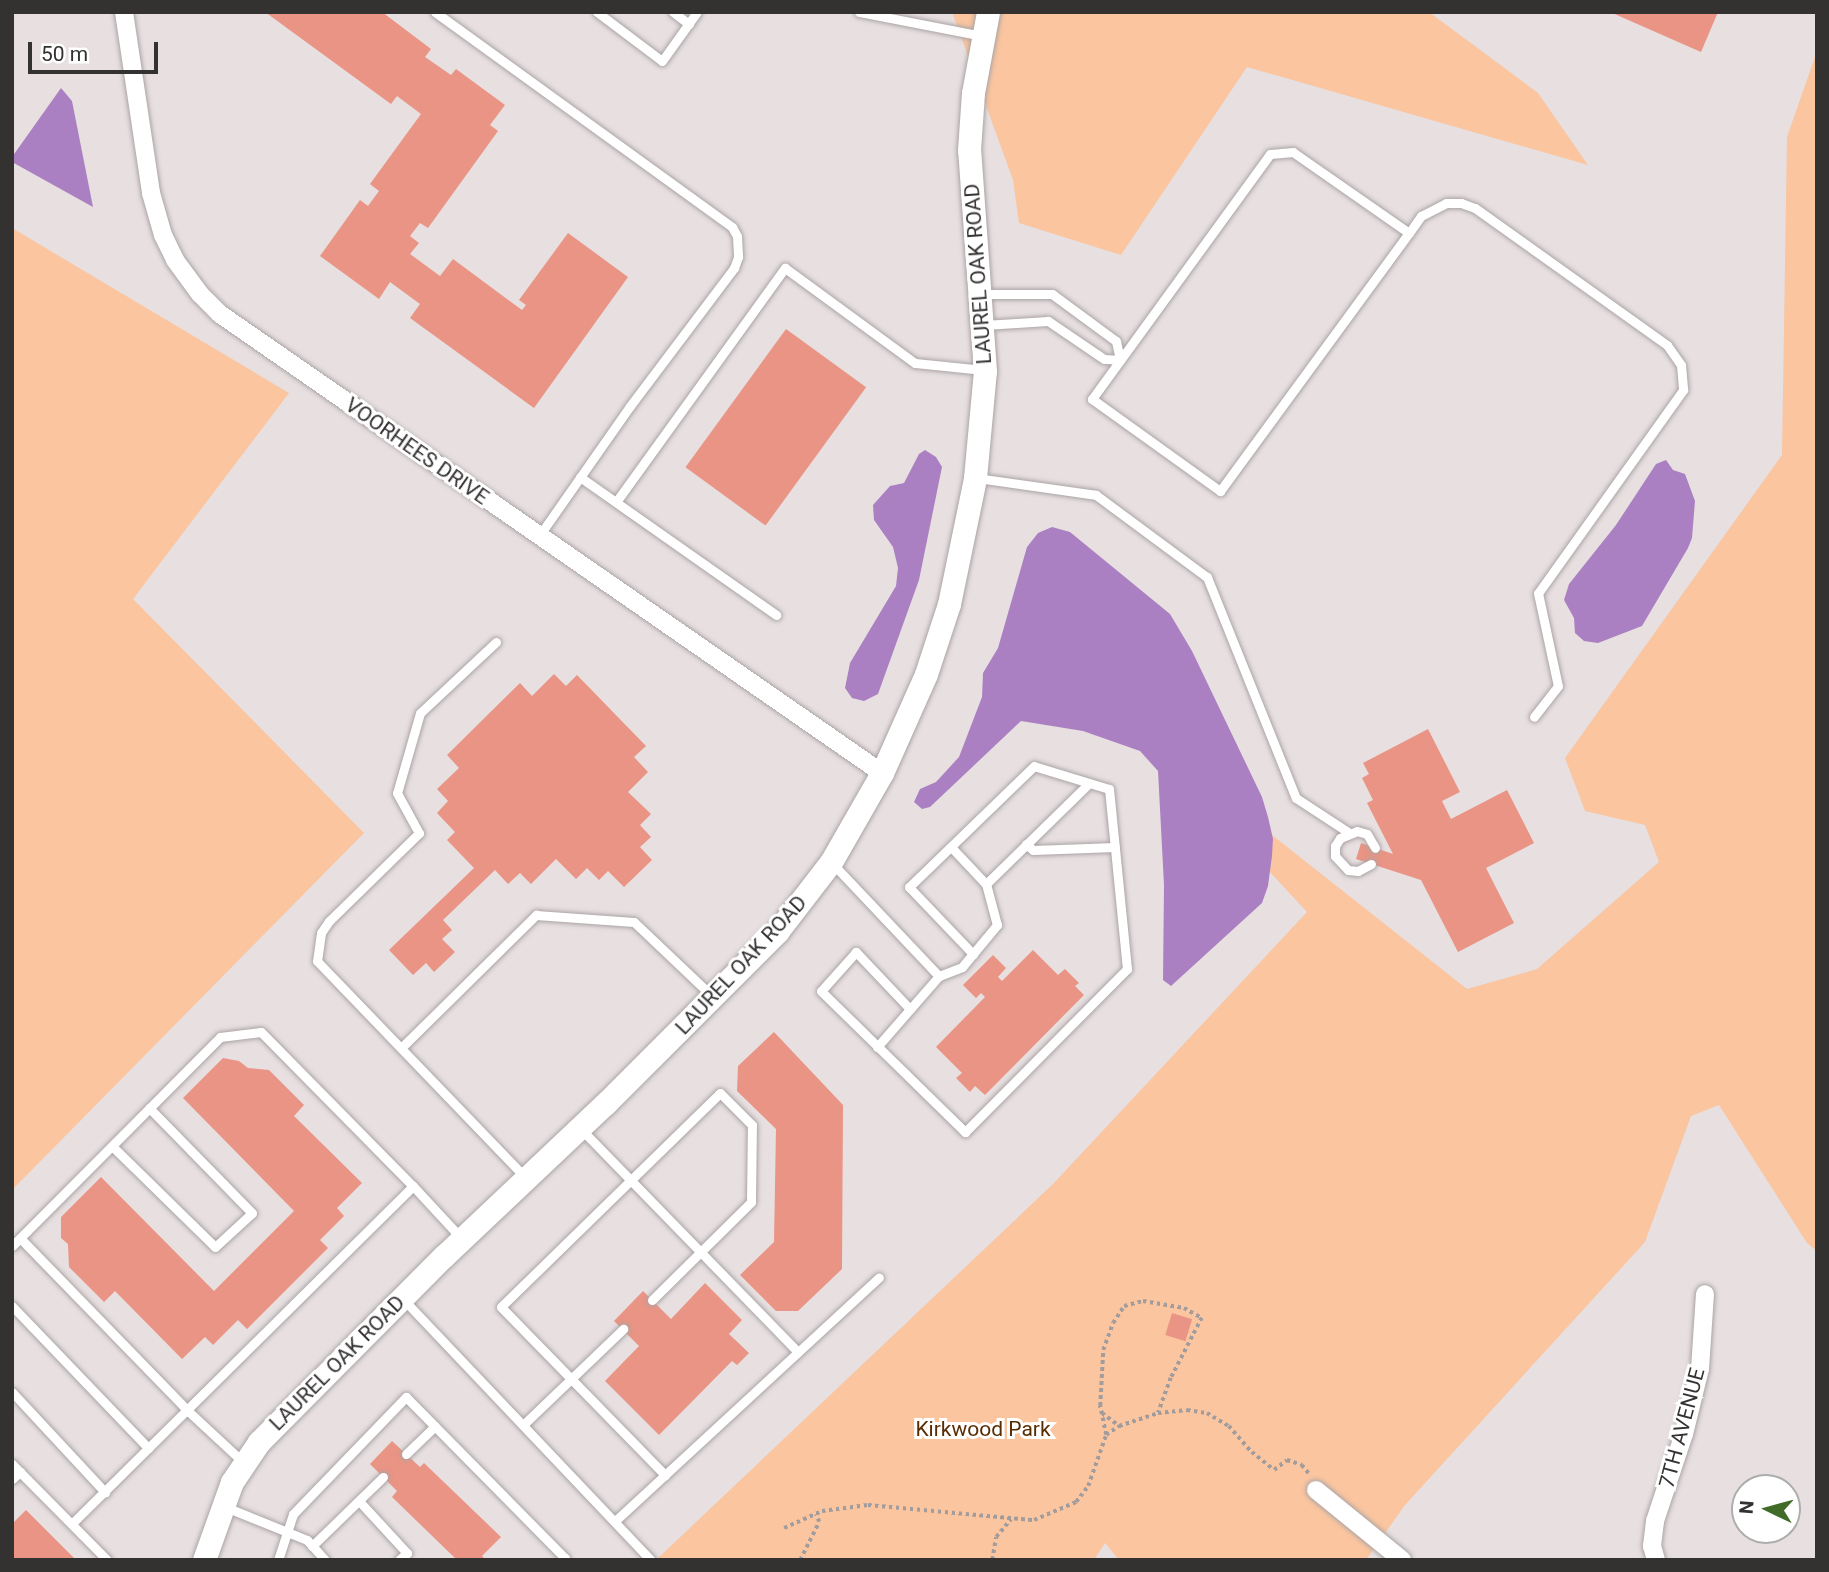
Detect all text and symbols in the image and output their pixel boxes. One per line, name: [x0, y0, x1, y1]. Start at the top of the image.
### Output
scale bar: [32, 28, 161, 72]
text: 50 m: [41, 42, 88, 66]
street label: LAUREL OAK ROAD: [959, 183, 997, 365]
street label: VOORHEES DRIVE: [340, 392, 494, 510]
street label: LAUREL OAK ROAD: [670, 890, 812, 1040]
street label: LAUREL OAK ROAD: [264, 1290, 410, 1436]
street label: 7TH AVENUE: [1654, 1365, 1710, 1491]
park label: Kirkwood Park: [915, 1416, 1051, 1442]
north arrow: [1731, 1474, 1801, 1544]
text: N: [1735, 1500, 1759, 1515]

